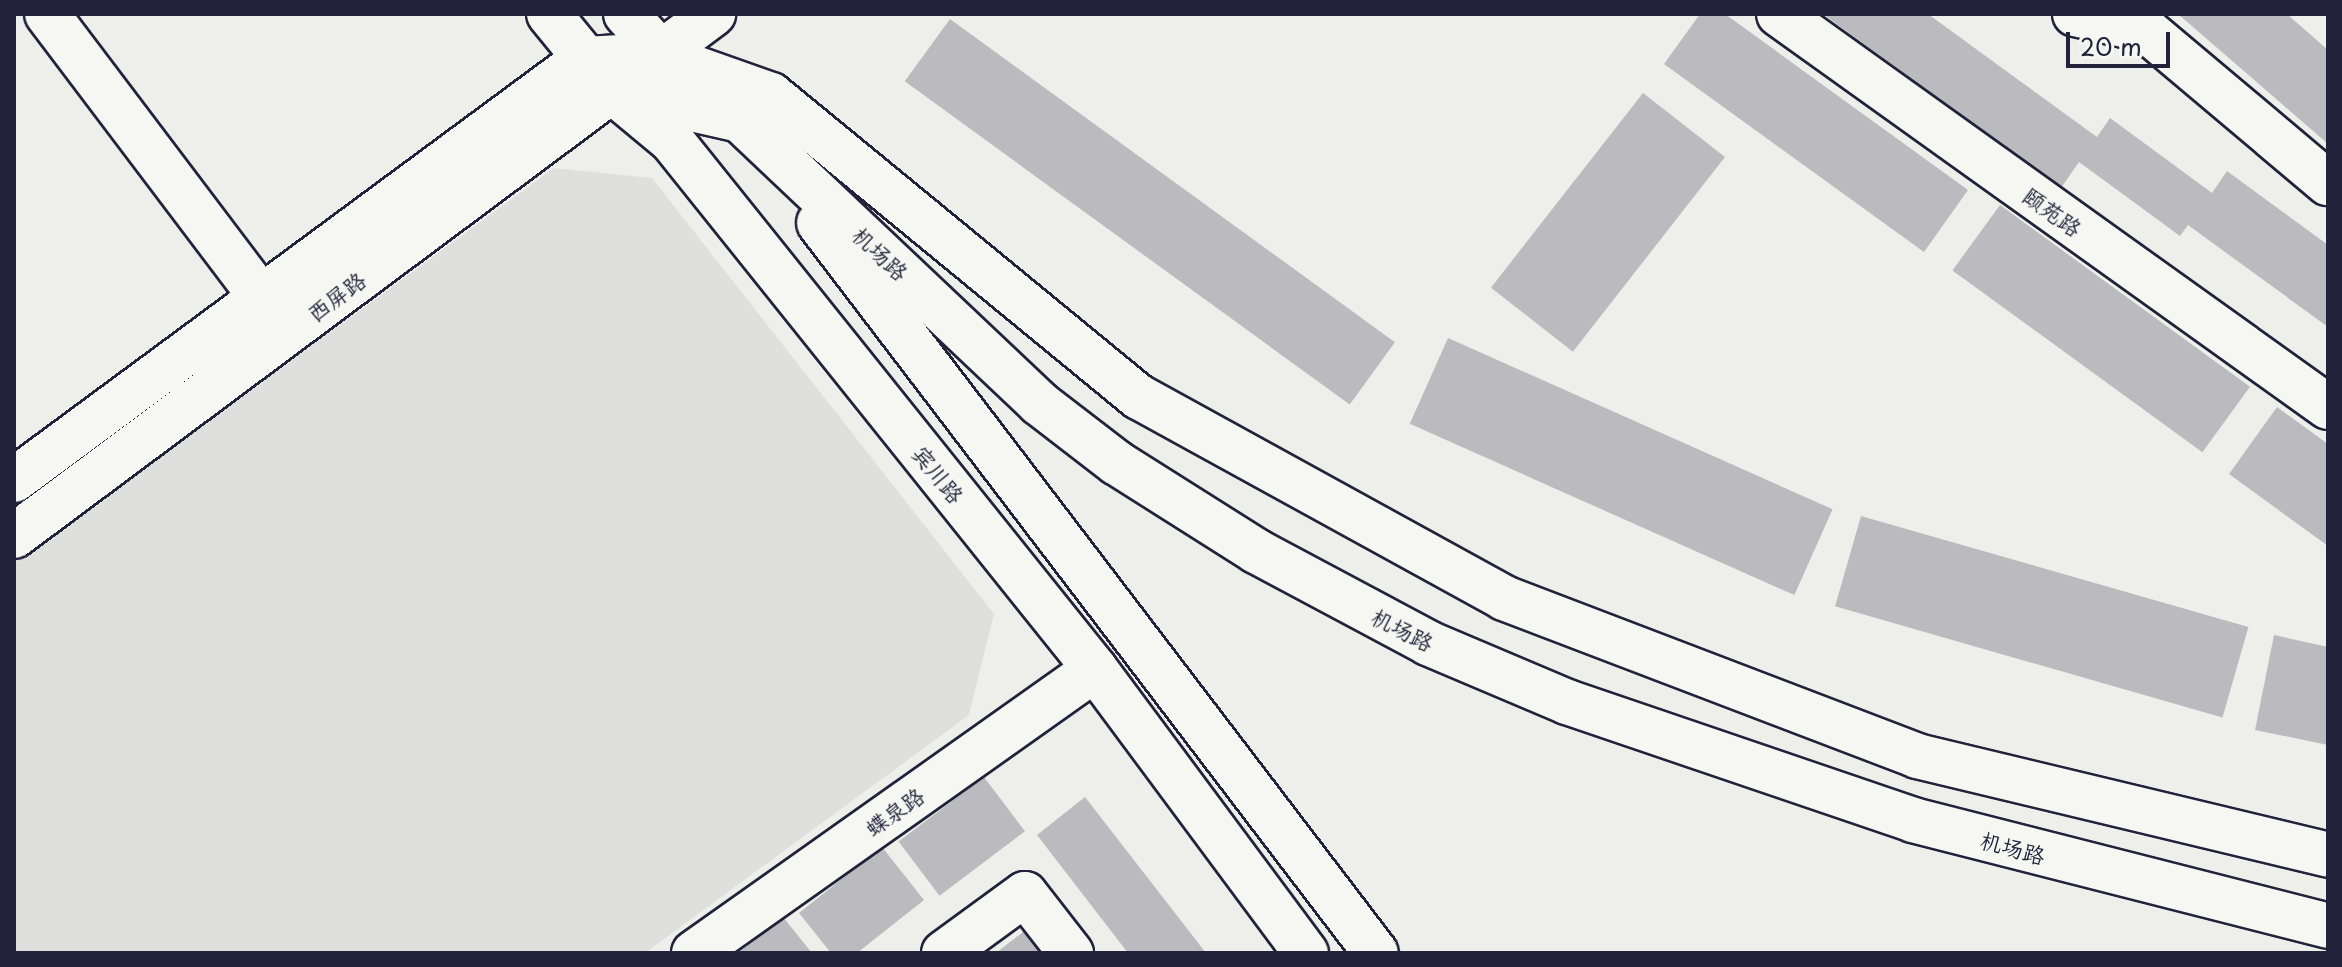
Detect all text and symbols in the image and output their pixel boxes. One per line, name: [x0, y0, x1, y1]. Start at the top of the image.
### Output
scale bar: [2070, 16, 2174, 66]
text: 20 m: [2080, 28, 2142, 64]
street label: 颐苑路: [2019, 181, 2087, 241]
street label: 机场路: [848, 221, 914, 285]
street label: 西屏路: [302, 266, 370, 326]
street label: 宾川路: [908, 440, 970, 508]
street label: 机场路: [1368, 602, 1438, 656]
street label: 蝶泉路: [859, 781, 929, 841]
street label: 机场路: [1978, 826, 2048, 868]

